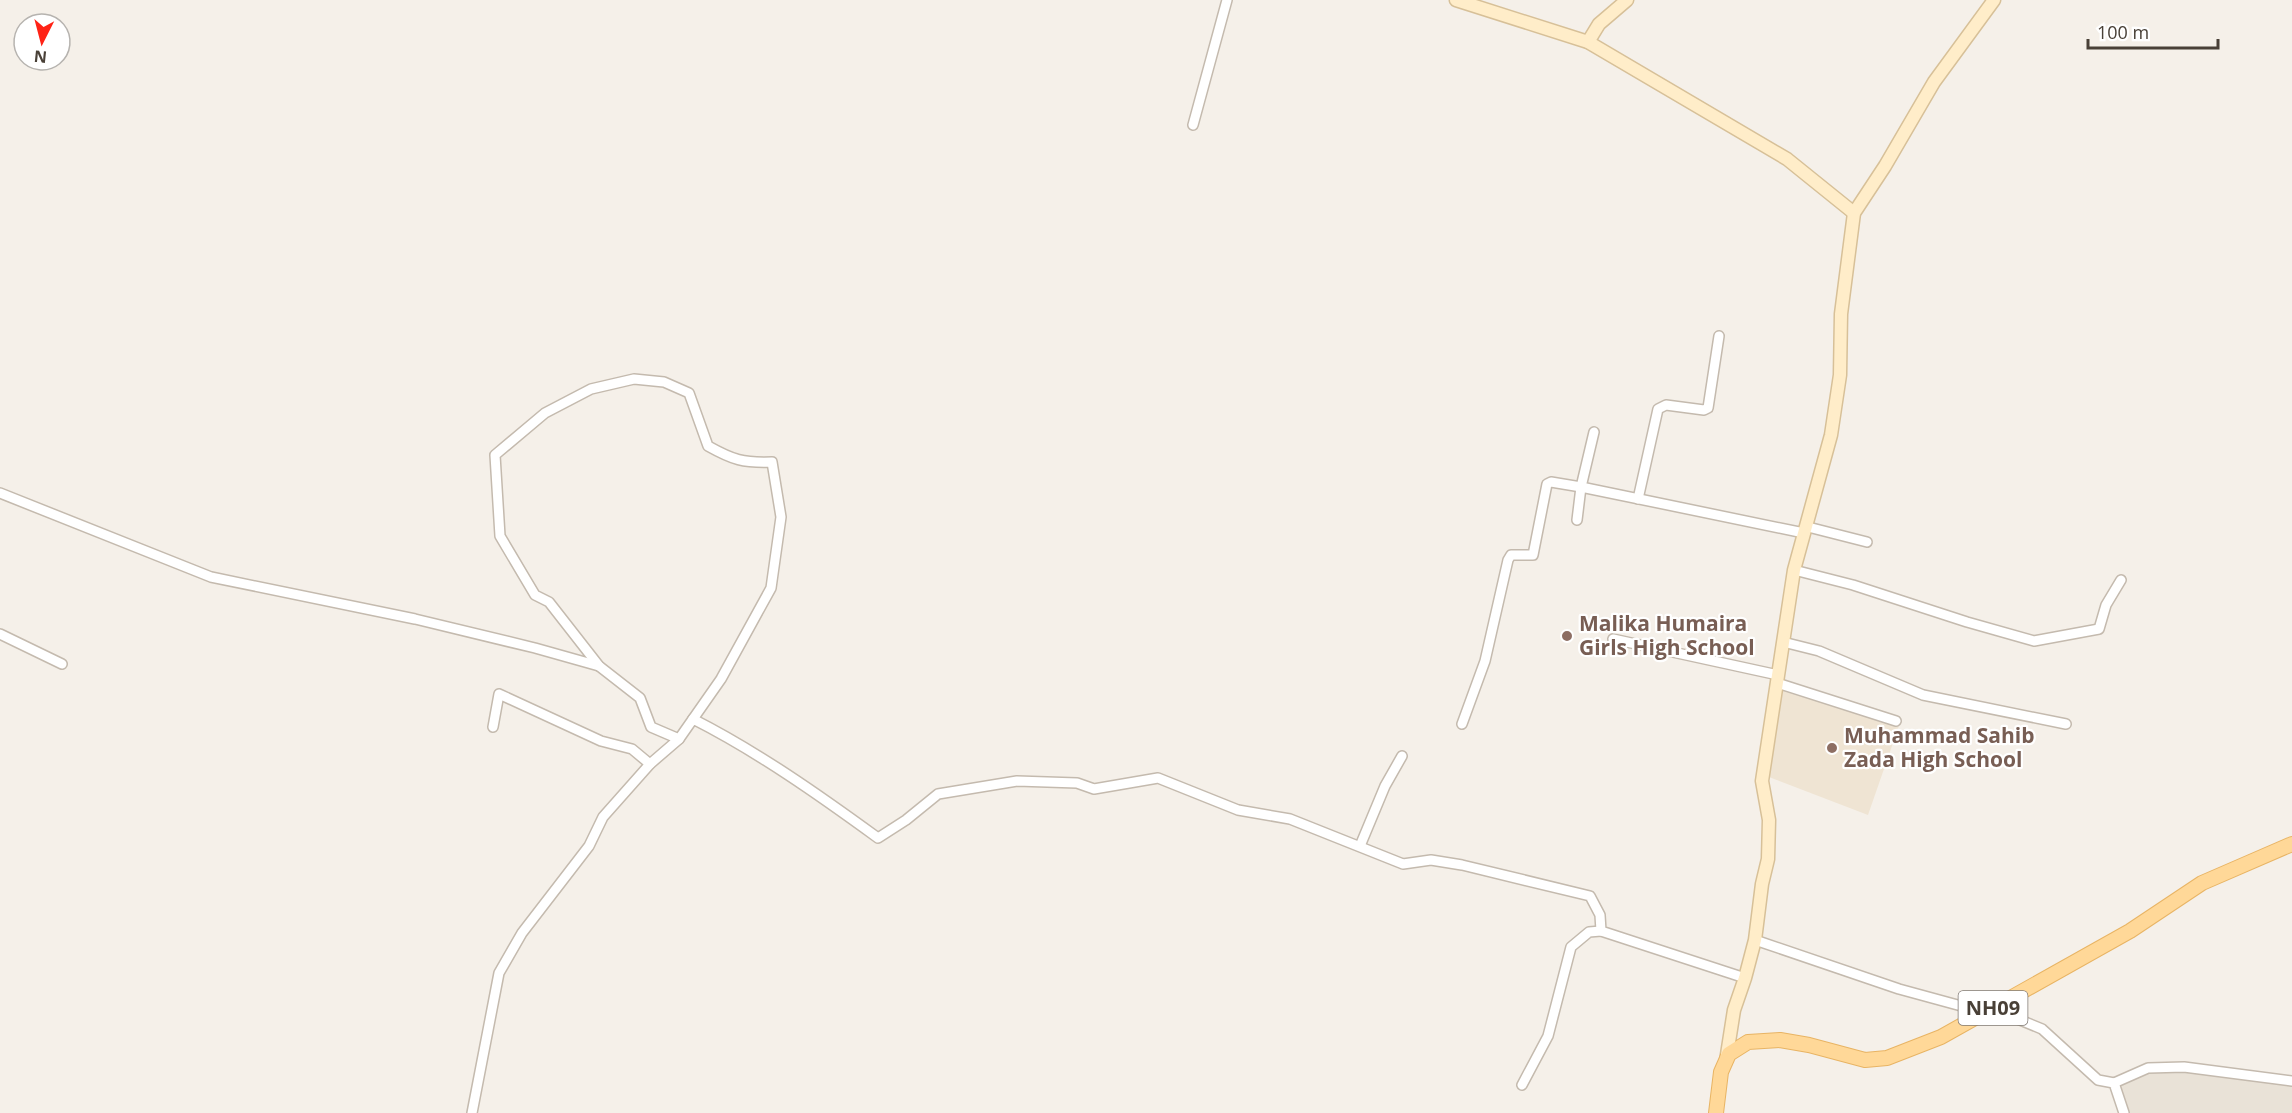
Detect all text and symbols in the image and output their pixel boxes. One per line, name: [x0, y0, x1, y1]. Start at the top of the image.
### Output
north arrow: [12, 12, 72, 72]
scale bar: [2088, 12, 2218, 50]
text: 100 m: [2097, 20, 2149, 44]
text: N: [33, 45, 48, 69]
place label: Malika Humaira Girls High School: [1579, 609, 1755, 661]
marker: Malika Humaira Girls High School: [1560, 629, 1574, 643]
place label: Muhammad Sahib Zada High School: [1844, 721, 2035, 773]
marker: Muhammad Sahib Zada High School: [1825, 741, 1839, 755]
road number: NH09: [1958, 991, 2028, 1025]

